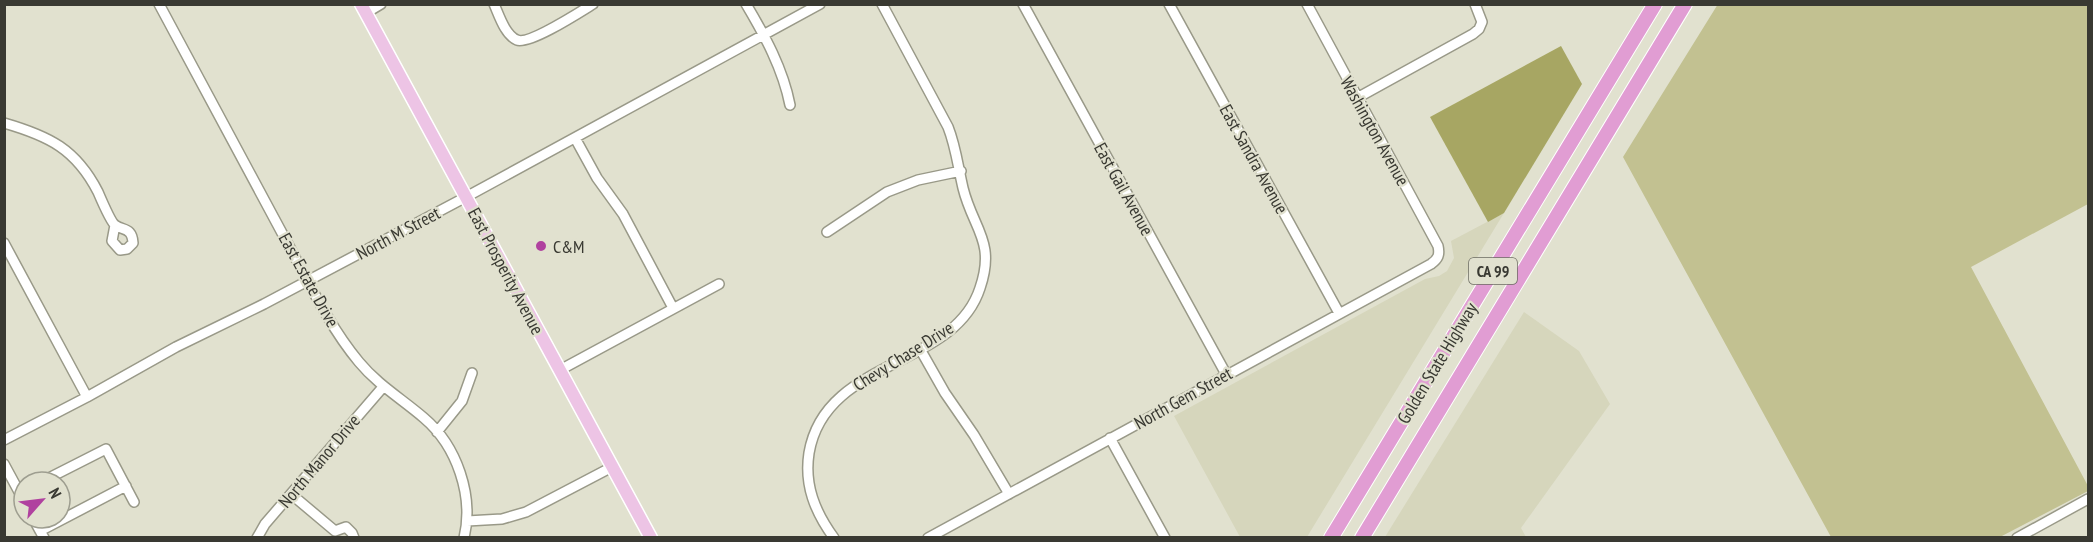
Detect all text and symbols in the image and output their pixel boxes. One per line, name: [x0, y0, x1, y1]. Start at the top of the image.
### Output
street label: Washington Avenue: [1335, 72, 1415, 190]
street label: East Sandra Avenue: [1215, 100, 1293, 218]
street label: East Gail Avenue: [1089, 138, 1159, 240]
street label: North M Street: [352, 201, 444, 265]
street label: East Prosperity Avenue: [463, 204, 549, 338]
street label: East Estate Drive: [274, 229, 344, 331]
place label: C&M: [553, 235, 585, 258]
marker: C&M: [534, 239, 548, 253]
road number: CA 99: [1469, 258, 1517, 284]
street label: Golden State Highway: [1392, 298, 1482, 428]
street label: Chevy Chase Drive: [849, 316, 957, 396]
street label: North Gem Street: [1130, 362, 1236, 434]
street label: North Manor Drive: [273, 409, 365, 513]
north arrow: [12, 470, 72, 530]
text: N: [44, 484, 66, 501]

